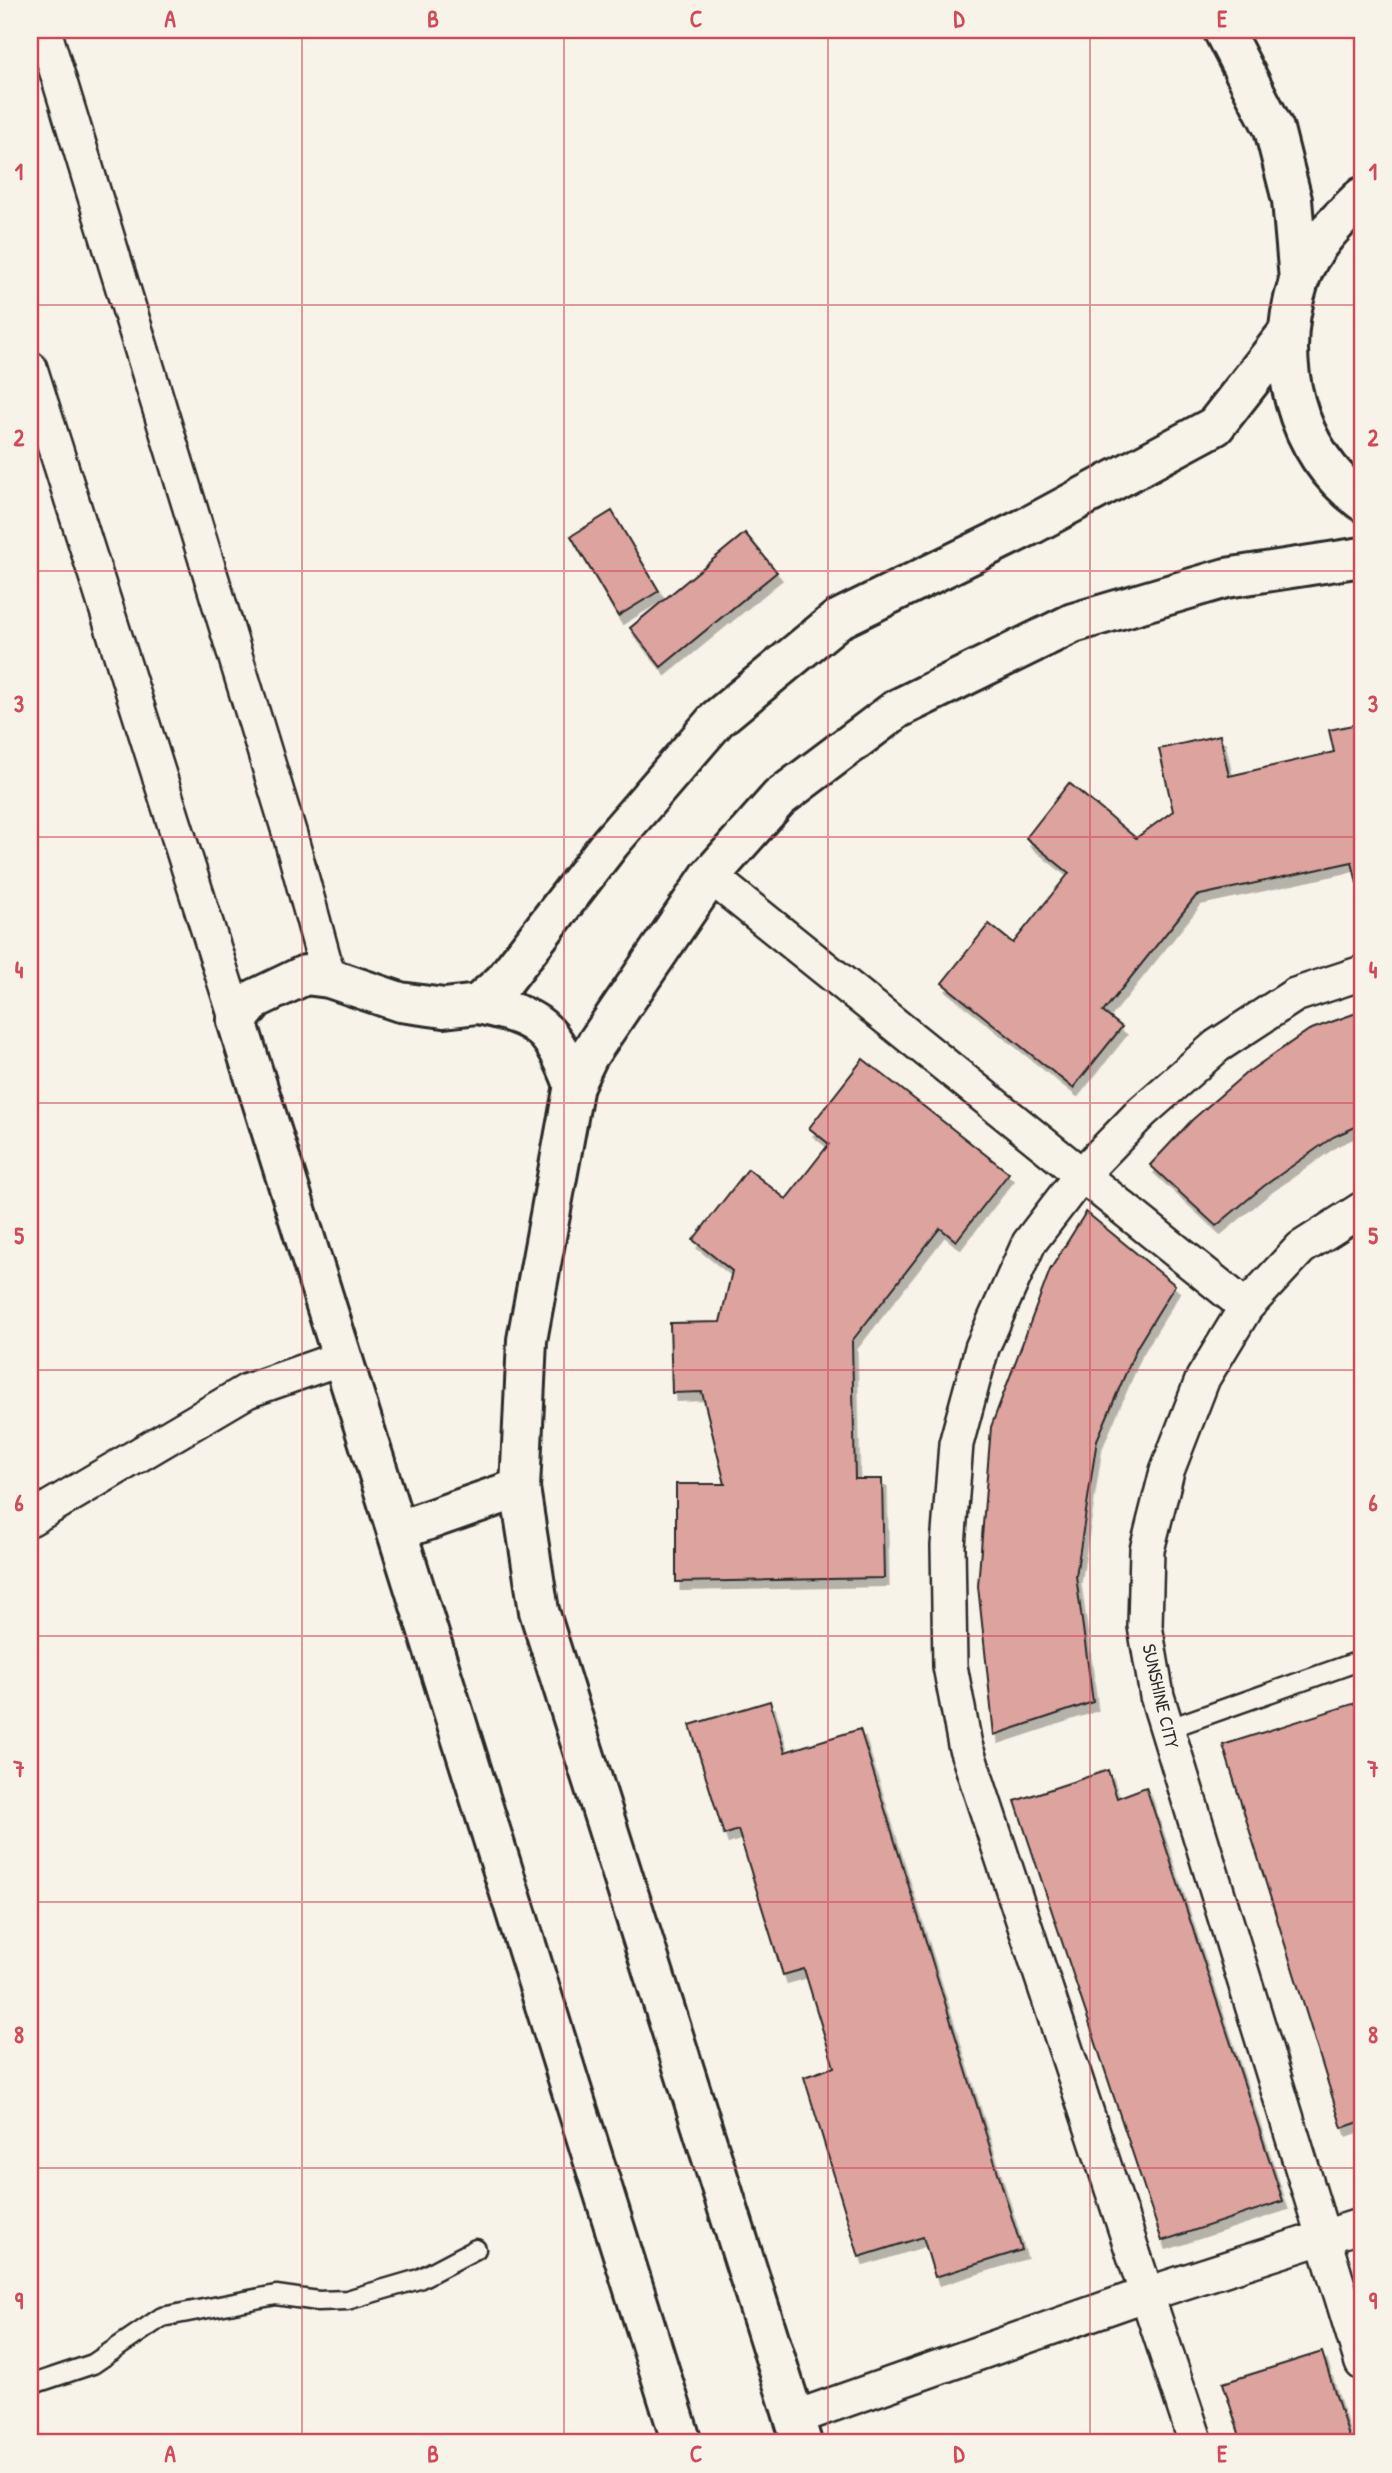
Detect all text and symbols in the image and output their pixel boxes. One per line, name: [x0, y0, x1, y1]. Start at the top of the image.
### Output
text: A: [164, 3, 176, 34]
text: B: [427, 3, 439, 34]
text: C: [690, 3, 702, 34]
text: D: [954, 3, 966, 34]
text: E: [1217, 3, 1228, 34]
text: 1: [15, 156, 23, 187]
text: 1: [1369, 156, 1377, 187]
text: 2: [14, 422, 25, 453]
text: 2: [1368, 422, 1379, 453]
text: 3: [14, 688, 24, 719]
text: 3: [1368, 688, 1378, 719]
text: 4: [15, 954, 24, 985]
text: 4: [1369, 954, 1378, 985]
text: 5: [14, 1220, 24, 1251]
text: 5: [1368, 1220, 1378, 1251]
text: 6: [14, 1487, 24, 1518]
text: 6: [1368, 1487, 1378, 1518]
street label: SUNSHINE CITY: [1136, 1641, 1186, 1751]
text: 7: [12, 1753, 25, 1784]
text: 7: [1366, 1753, 1379, 1784]
text: 8: [14, 2019, 24, 2050]
text: 8: [1368, 2019, 1378, 2050]
text: 9: [15, 2285, 24, 2316]
text: 9: [1369, 2285, 1378, 2316]
text: A: [164, 2438, 176, 2469]
text: B: [427, 2438, 439, 2469]
text: C: [690, 2438, 702, 2469]
text: D: [954, 2438, 966, 2469]
text: E: [1217, 2438, 1228, 2469]

